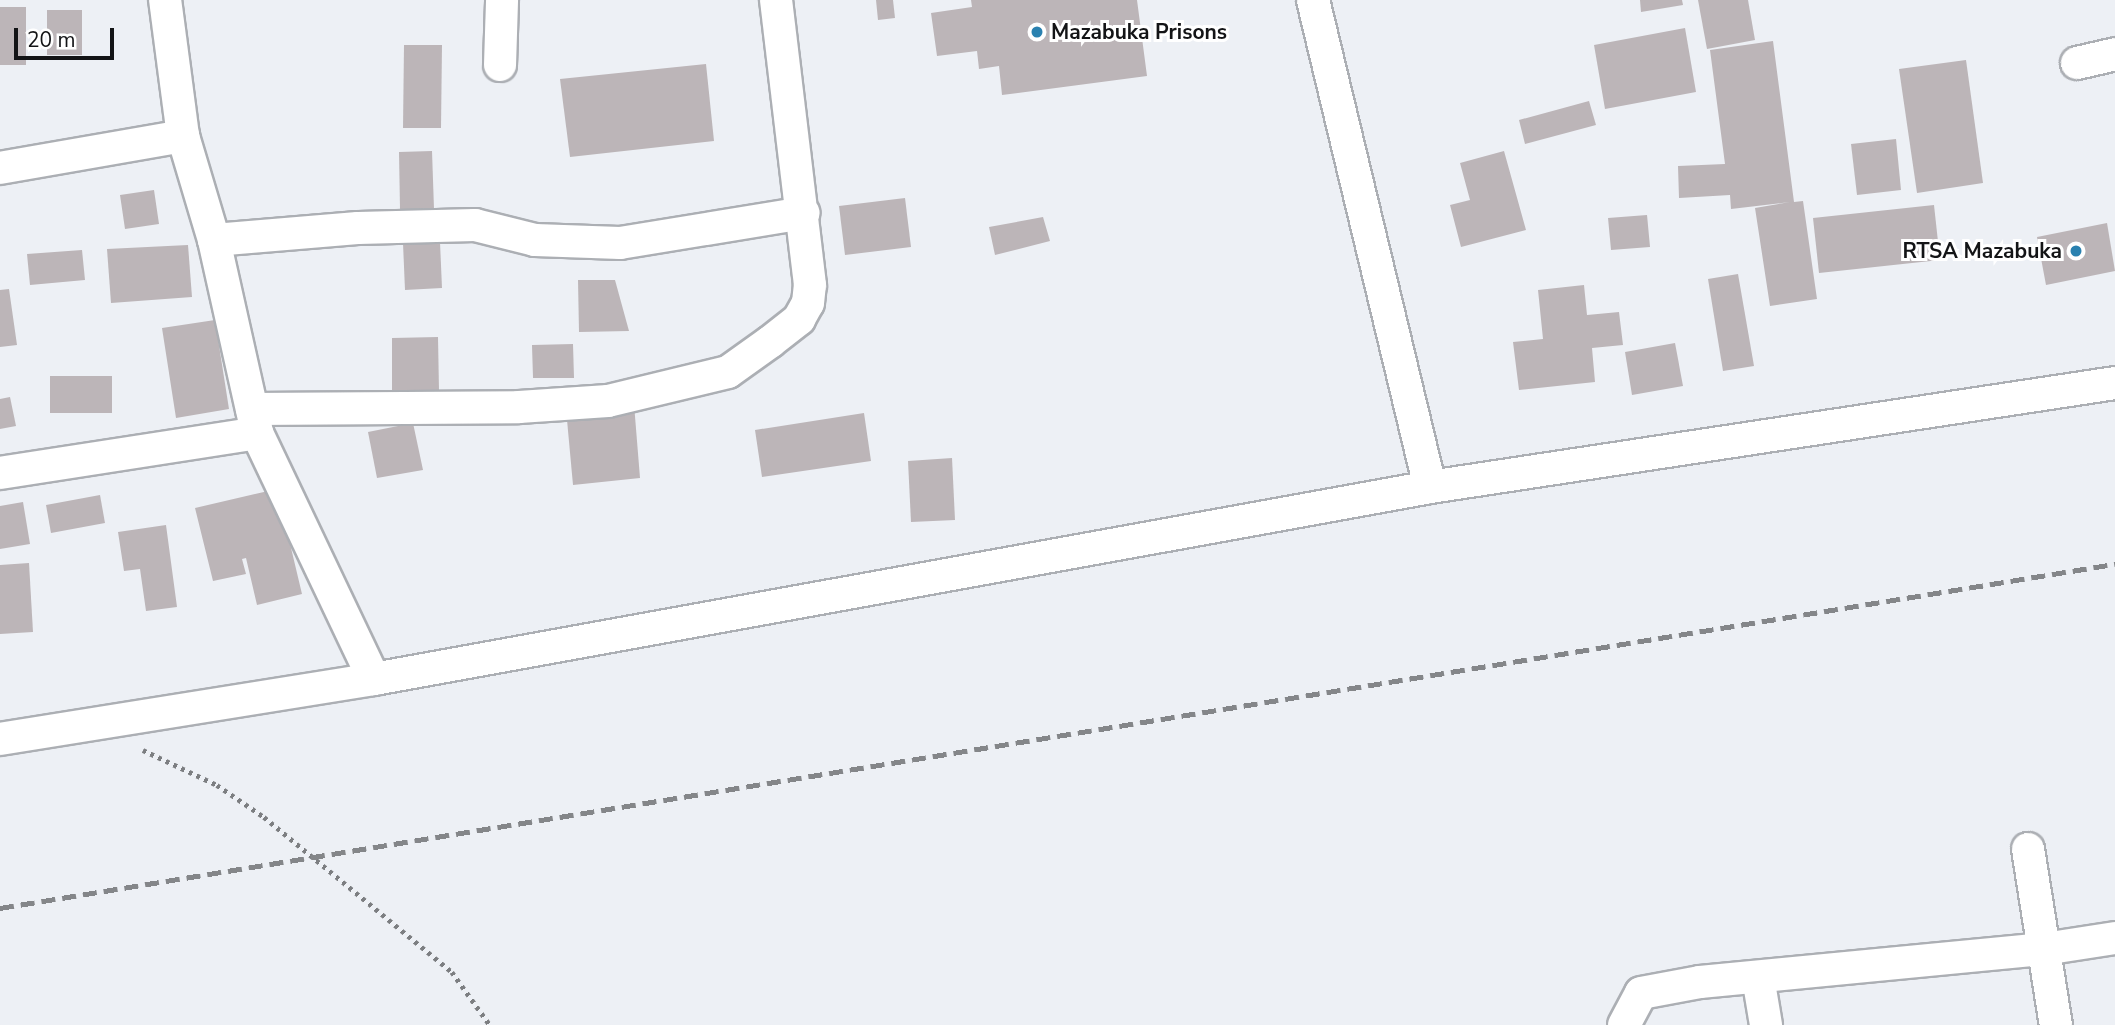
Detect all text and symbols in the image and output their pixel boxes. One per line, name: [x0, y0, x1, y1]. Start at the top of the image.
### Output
scale bar: [18, 14, 117, 58]
place label: Mazabuka Prisons: [1051, 19, 1227, 45]
marker: Mazabuka Prisons: [1029, 24, 1045, 40]
text: 20 m: [27, 26, 76, 54]
place label: RTSA Mazabuka: [1903, 238, 2062, 264]
marker: RTSA Mazabuka: [2068, 243, 2084, 259]

